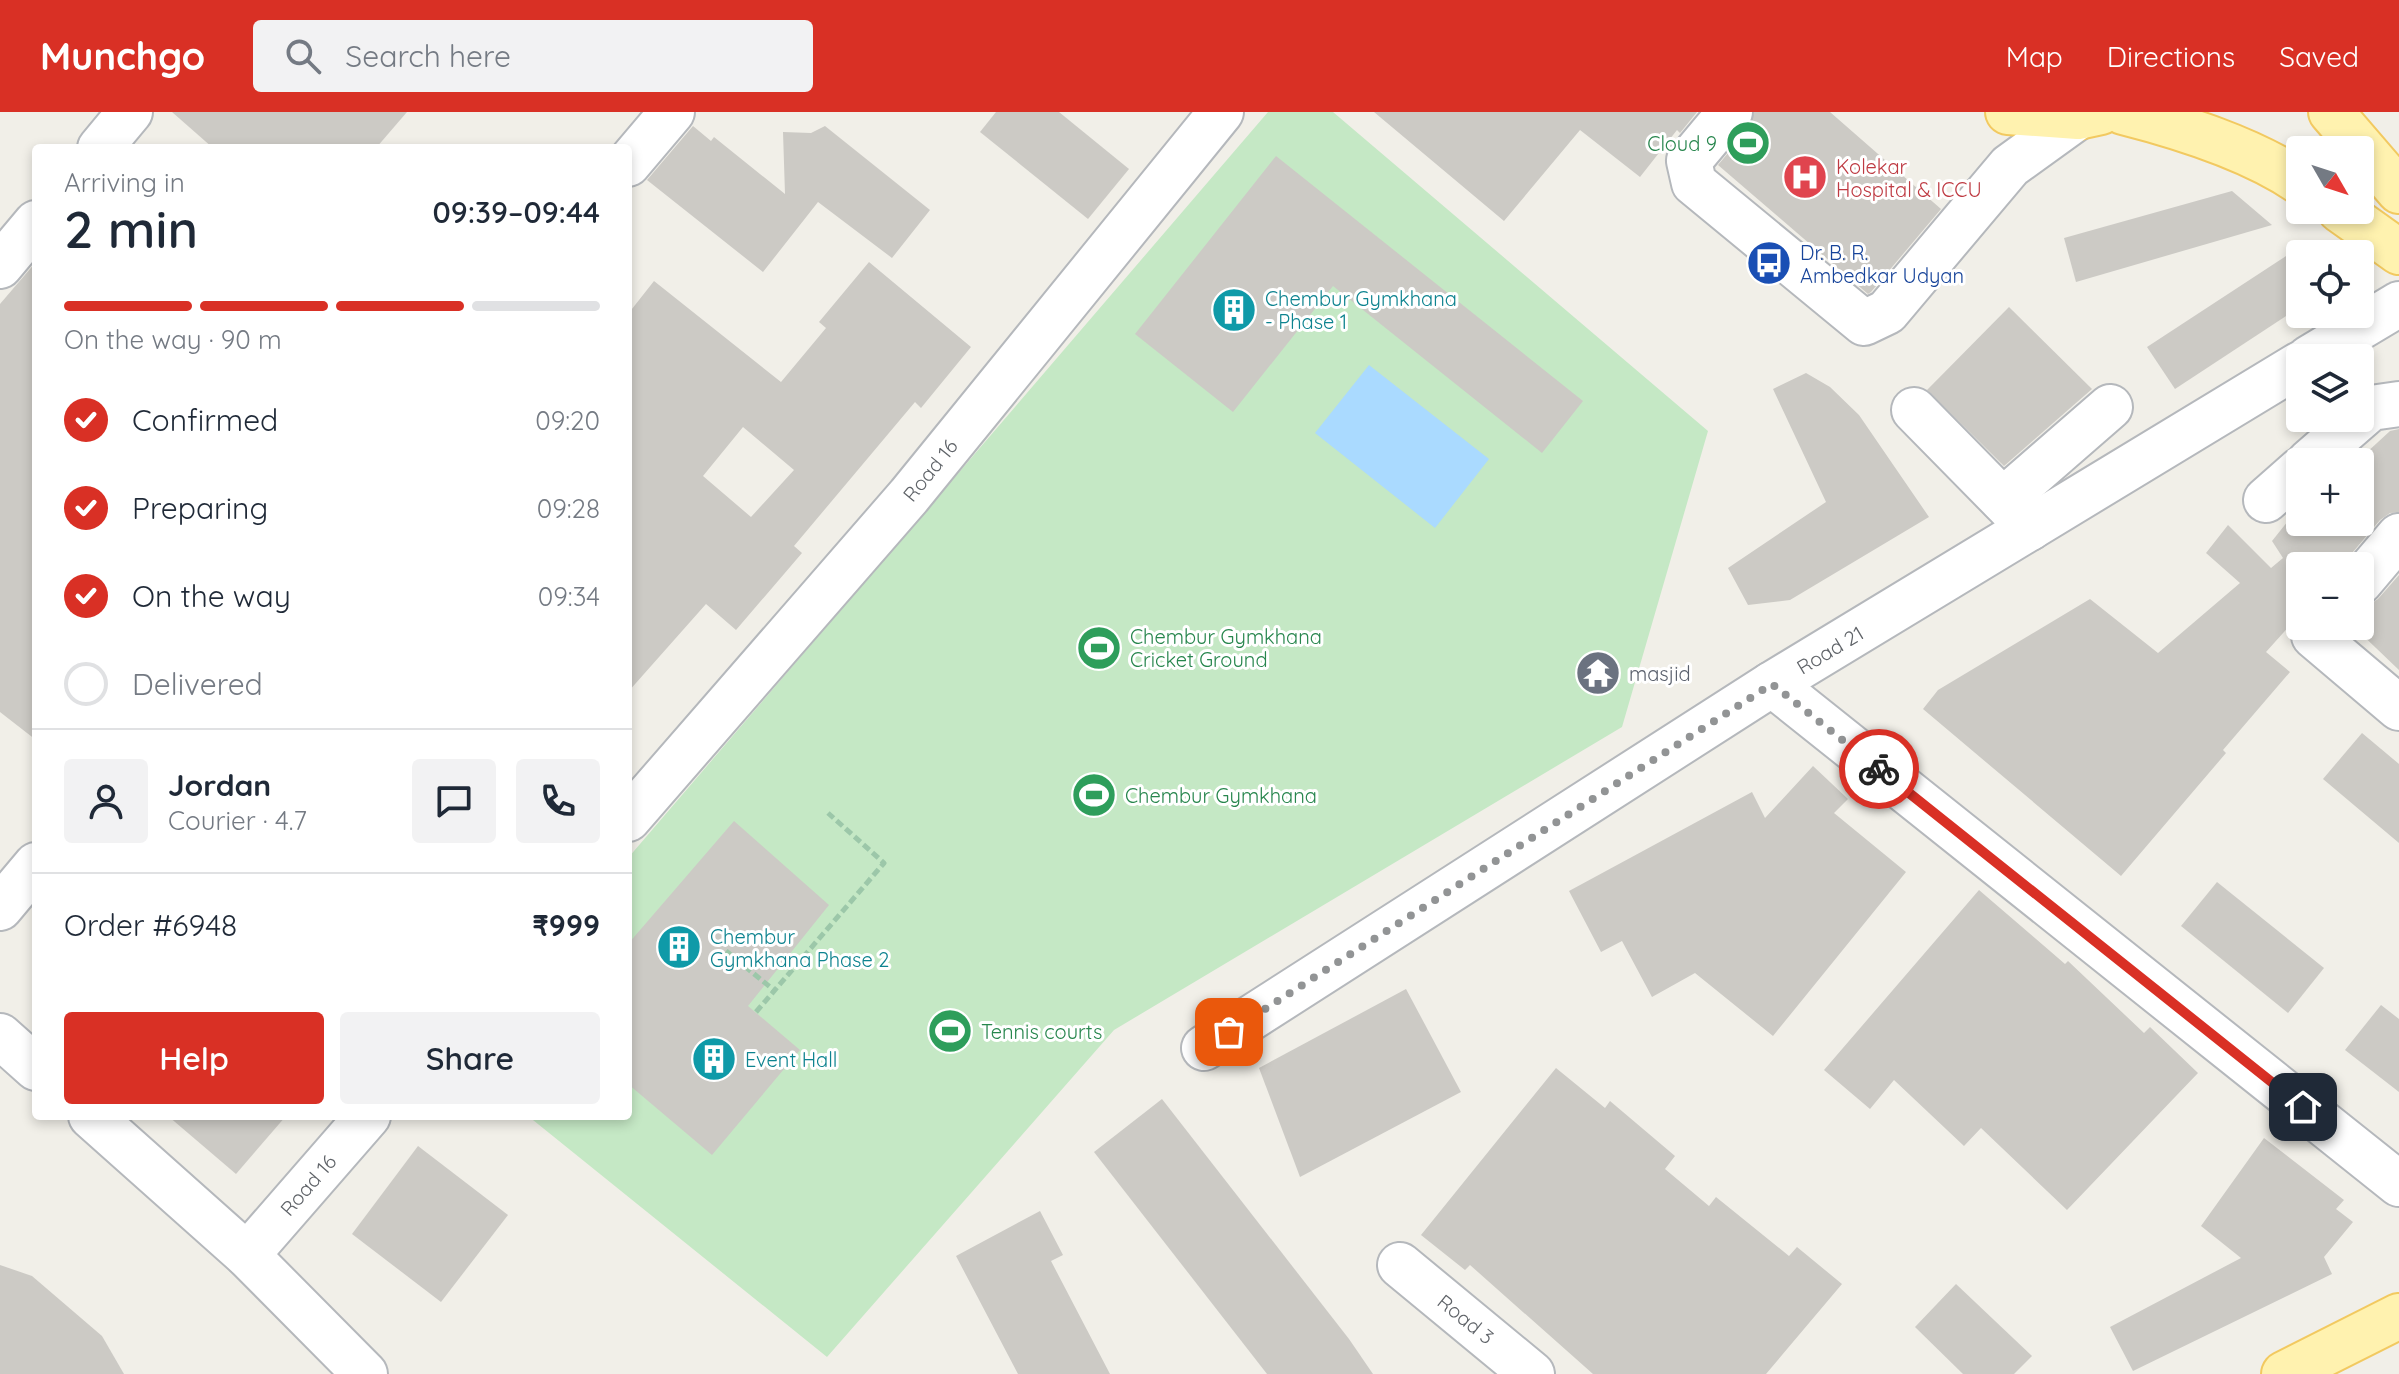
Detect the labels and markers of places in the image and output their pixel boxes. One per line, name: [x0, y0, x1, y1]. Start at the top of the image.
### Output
sports icon: Cloud 9: [1724, 119, 1772, 167]
place label: Cloud 9: [1647, 131, 1717, 156]
hospital icon: Kolekar Hospital & ICCU: [1781, 153, 1829, 201]
place label: Kolekar Hospital & ICCU: [1836, 154, 1982, 202]
bus stop icon: Dr. B. R. Ambedkar Udyan: [1745, 239, 1793, 287]
place label: Dr. B. R. Ambedkar Udyan: [1800, 240, 1964, 288]
building icon: Chembur Gymkhana - Phase 1: [1210, 286, 1258, 334]
place label: Chembur Gymkhana - Phase 1: [1265, 286, 1457, 334]
sports icon: Chembur Gymkhana Cricket Ground: [1075, 624, 1123, 672]
place label: Chembur Gymkhana Cricket Ground: [1130, 624, 1322, 672]
temple icon: masjid: [1574, 649, 1622, 697]
place label: masjid: [1629, 661, 1691, 686]
sports icon: Chembur Gymkhana: [1070, 771, 1118, 819]
place label: Chembur Gymkhana: [1125, 783, 1317, 808]
building icon: Chembur Gymkhana Phase 2: [655, 923, 703, 971]
place label: Chembur Gymkhana Phase 2: [710, 924, 889, 972]
pin: [1195, 998, 1263, 1066]
sports icon: Tennis courts: [926, 1007, 974, 1055]
place label: Tennis courts: [981, 1019, 1102, 1044]
building icon: Event Hall: [690, 1035, 738, 1083]
place label: Event Hall: [745, 1047, 837, 1072]
pin: [2269, 1073, 2337, 1141]

